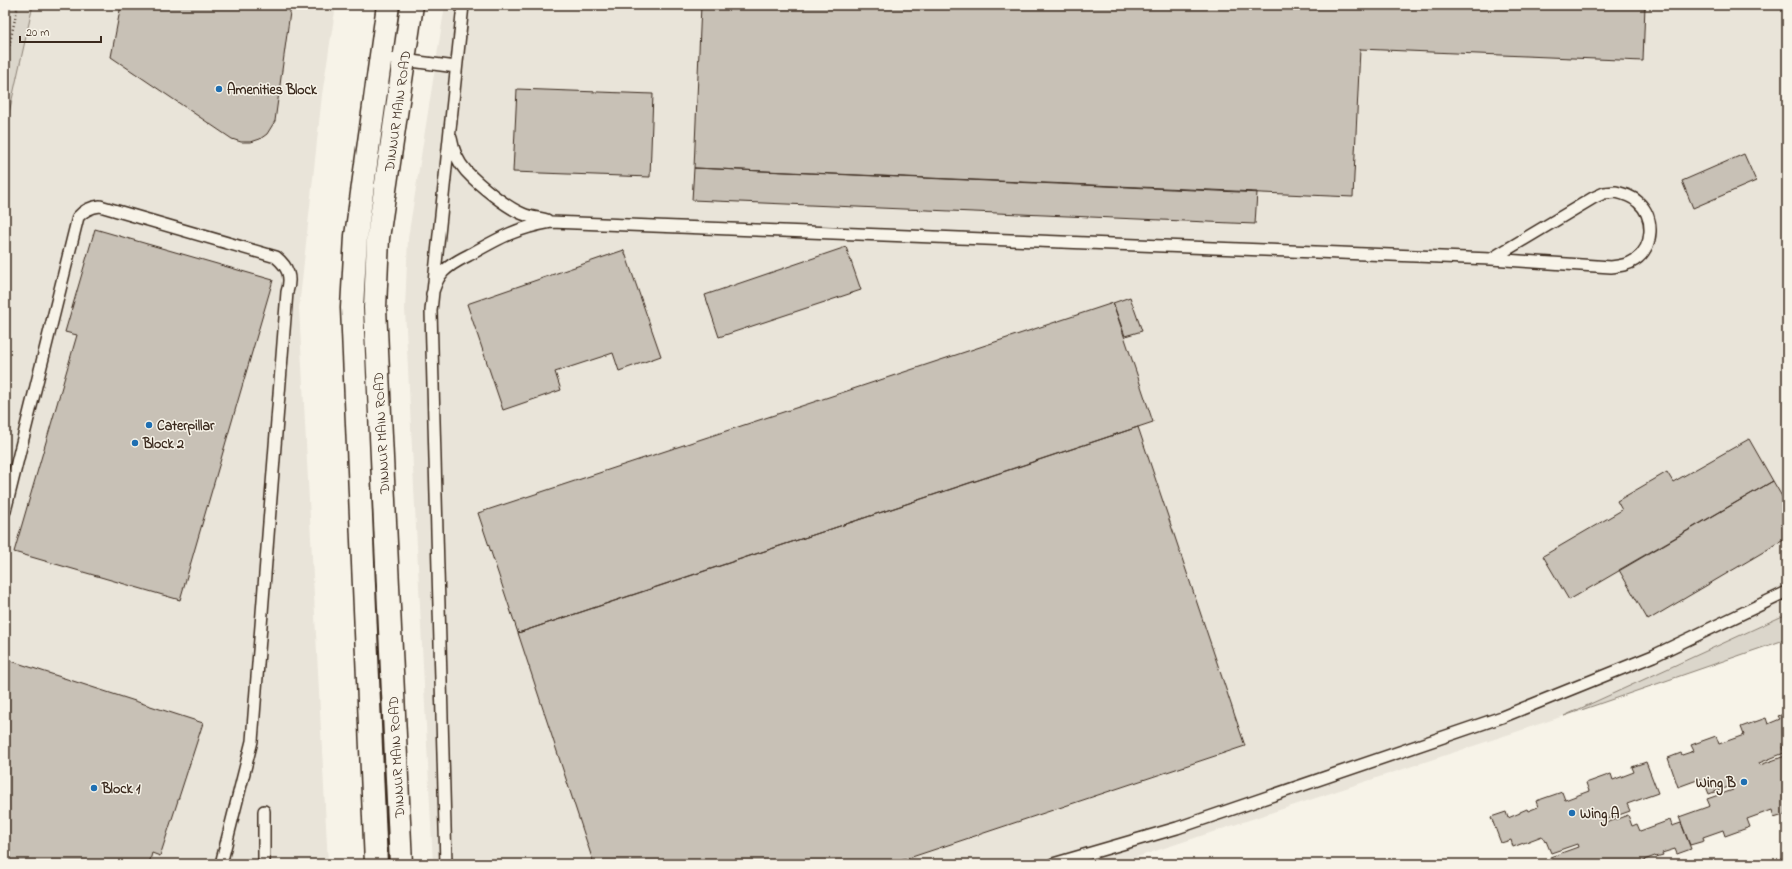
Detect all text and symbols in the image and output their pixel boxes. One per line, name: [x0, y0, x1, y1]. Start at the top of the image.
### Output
scale bar: [20, 18, 101, 44]
text: 20 m: [26, 24, 49, 42]
street label: DINNUR MAIN ROAD: [379, 49, 417, 174]
place label: Amenities Block: [227, 80, 318, 101]
marker: Amenities Block: [214, 84, 224, 94]
street label: DINNUR MAIN ROAD: [369, 372, 396, 495]
place label: Caterpillar: [157, 416, 215, 437]
marker: Caterpillar: [144, 420, 154, 430]
place label: Block 2: [142, 434, 184, 455]
marker: Block 2: [130, 438, 140, 448]
street label: DINNUR MAIN ROAD: [384, 696, 411, 819]
place label: Wing B: [1696, 773, 1737, 796]
marker: Wing B: [1739, 777, 1749, 787]
place label: Block 1: [101, 779, 141, 800]
marker: Block 1: [89, 783, 99, 793]
place label: Wing A: [1580, 804, 1620, 827]
marker: Wing A: [1567, 808, 1577, 818]

